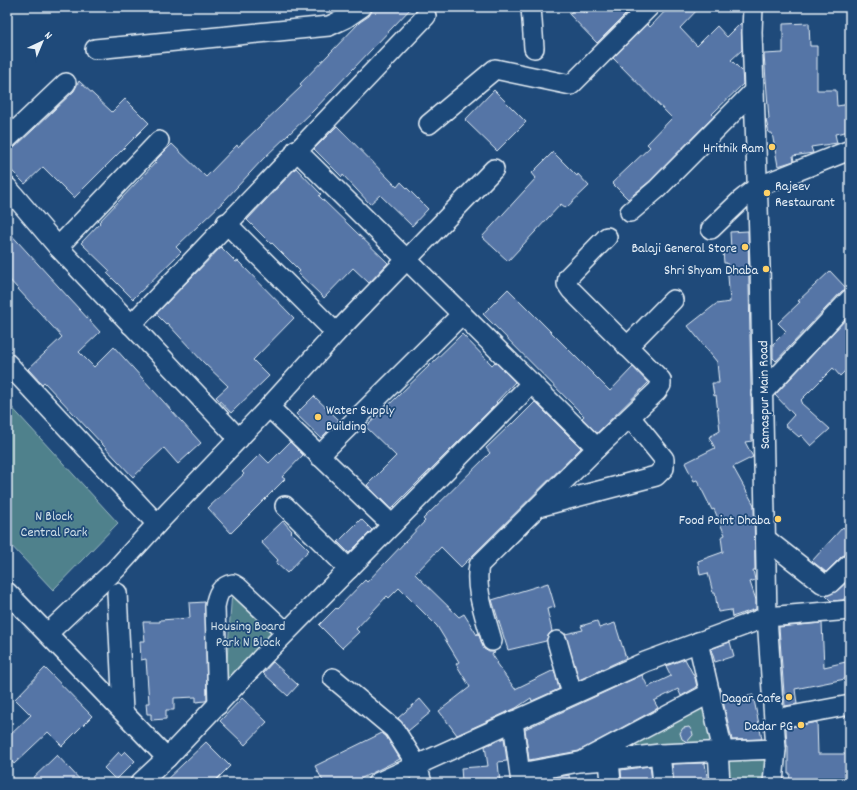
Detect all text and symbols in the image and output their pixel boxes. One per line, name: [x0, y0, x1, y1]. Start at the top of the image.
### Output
north arrow: [22, 22, 62, 62]
text: N: [40, 29, 55, 44]
place label: Hrithik Ram: [703, 139, 764, 159]
marker: Hrithik Ram: [767, 142, 777, 152]
place label: Rajeev Restaurant: [775, 177, 835, 213]
marker: Rajeev Restaurant: [762, 188, 772, 198]
place label: Balaji General Store: [631, 239, 737, 259]
marker: Balaji General Store: [740, 242, 750, 252]
place label: Shri Shyam Dhaba: [664, 261, 758, 281]
marker: Shri Shyam Dhaba: [761, 264, 771, 274]
street label: Samaspur Main Road: [754, 340, 776, 450]
place label: Water Supply Building: [326, 401, 395, 437]
marker: Water Supply Building: [313, 412, 323, 422]
park label: N Block Central Park: [21, 507, 88, 543]
place label: Food Point Dhaba: [679, 511, 770, 531]
marker: Food Point Dhaba: [773, 514, 783, 524]
park label: Housing Board Park N Block: [211, 617, 285, 653]
place label: Dagar Cafe: [722, 689, 781, 709]
marker: Dagar Cafe: [784, 692, 794, 702]
place label: Dadar PG: [744, 717, 793, 737]
marker: Dadar PG: [796, 720, 806, 730]

